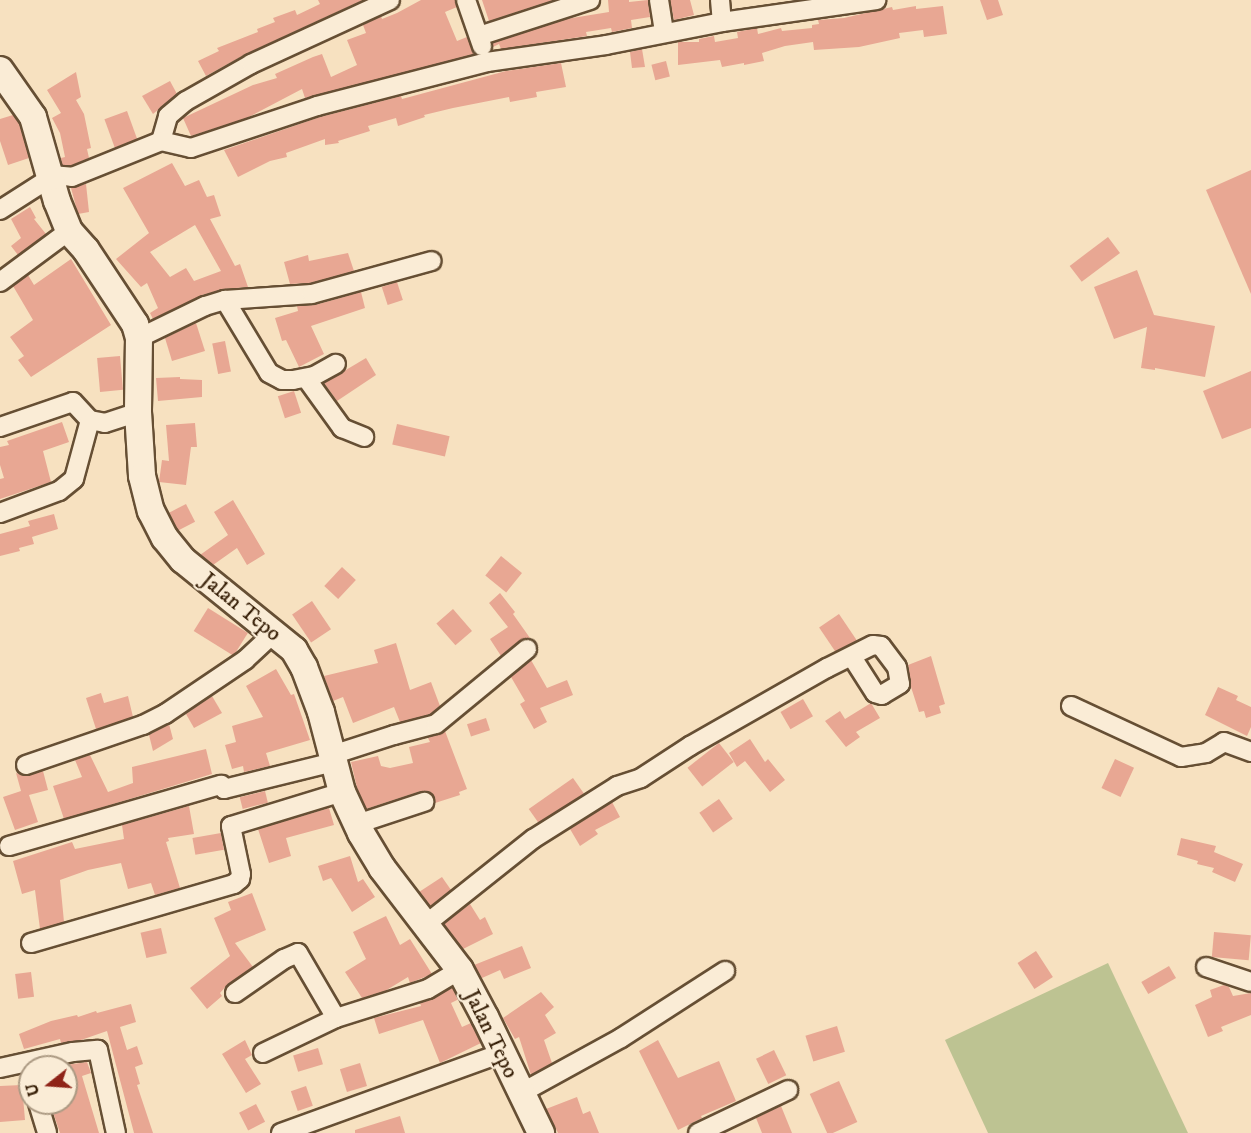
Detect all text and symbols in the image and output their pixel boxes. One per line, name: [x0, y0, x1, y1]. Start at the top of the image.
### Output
street label: Jalan Tepo: [196, 567, 286, 647]
street label: Jalan Tepo: [458, 985, 524, 1083]
north arrow: [18, 1055, 78, 1115]
text: U: [21, 1081, 44, 1099]

